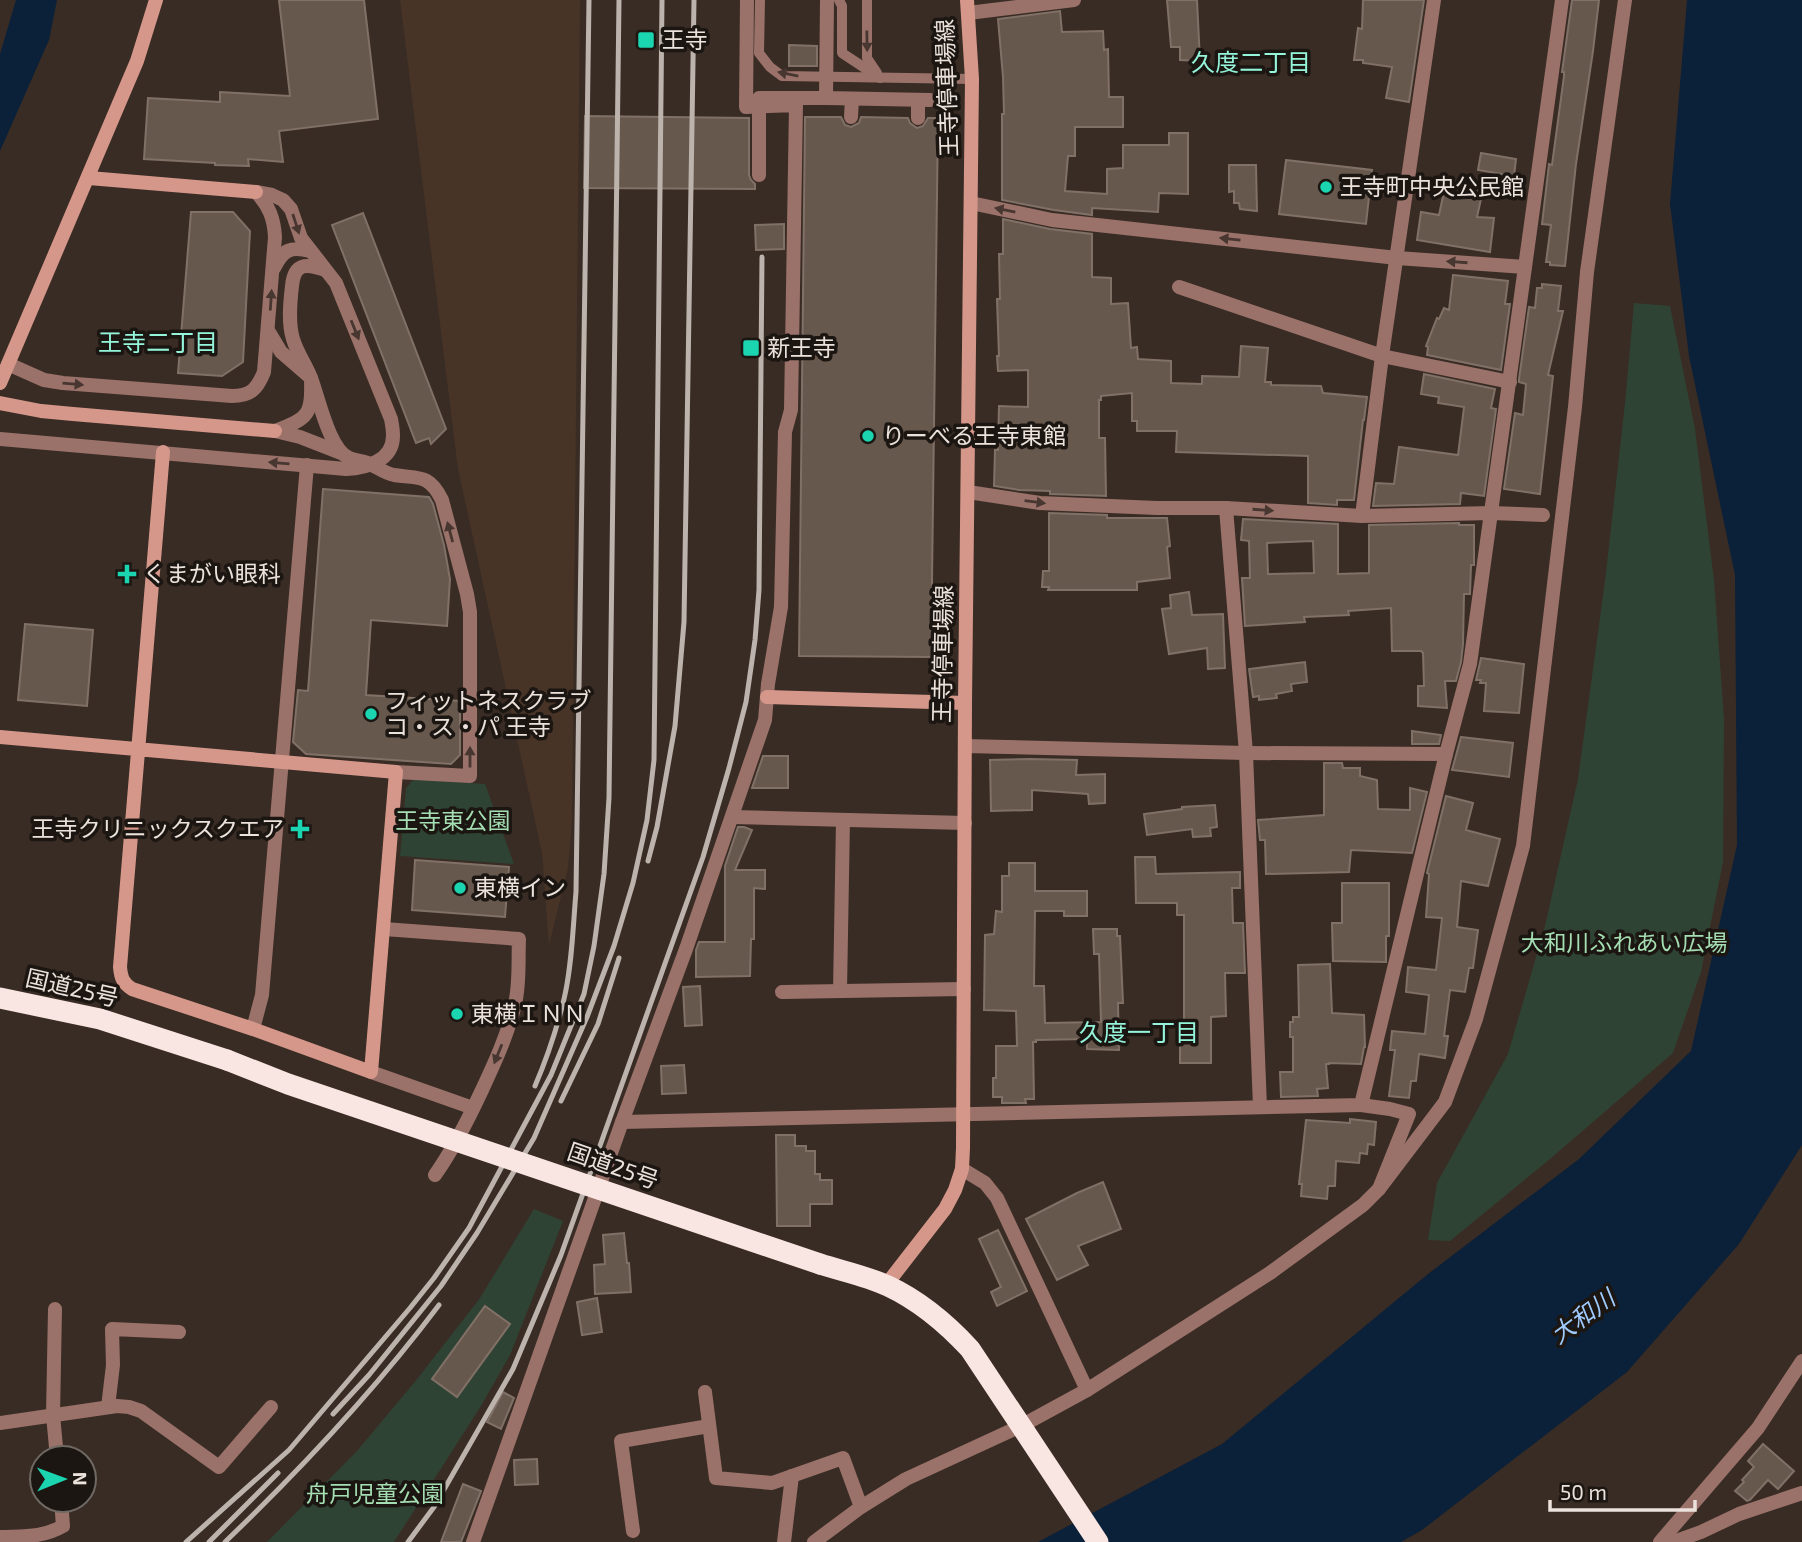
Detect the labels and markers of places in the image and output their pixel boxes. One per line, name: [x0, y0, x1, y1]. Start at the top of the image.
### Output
place label: 王寺: [662, 25, 708, 53]
marker: 王寺: [636, 30, 656, 50]
place label: 王寺町中央公民館: [1340, 172, 1524, 200]
marker: 王寺町中央公民館: [1318, 179, 1334, 195]
place label: 新王寺: [767, 333, 836, 361]
marker: 新王寺: [741, 338, 761, 358]
place label: りーべる王寺東館: [882, 421, 1066, 449]
marker: りーべる王寺東館: [860, 428, 876, 444]
place label: くまがい眼科: [143, 559, 281, 587]
marker: くまがい眼科: [117, 564, 137, 584]
place label: フィットネスクラブ コ・ス・パ 王寺: [385, 686, 592, 740]
marker: フィットネスクラブ コ・ス・パ 王寺: [363, 706, 379, 722]
place label: 王寺クリニックスクエア: [32, 814, 284, 842]
marker: 王寺クリニックスクエア: [290, 819, 310, 839]
place label: 東横イン: [474, 873, 566, 901]
marker: 東横イン: [452, 880, 468, 896]
place label: 東横ＩＮＮ: [471, 999, 586, 1027]
marker: 東横ＩＮＮ: [449, 1006, 465, 1022]

